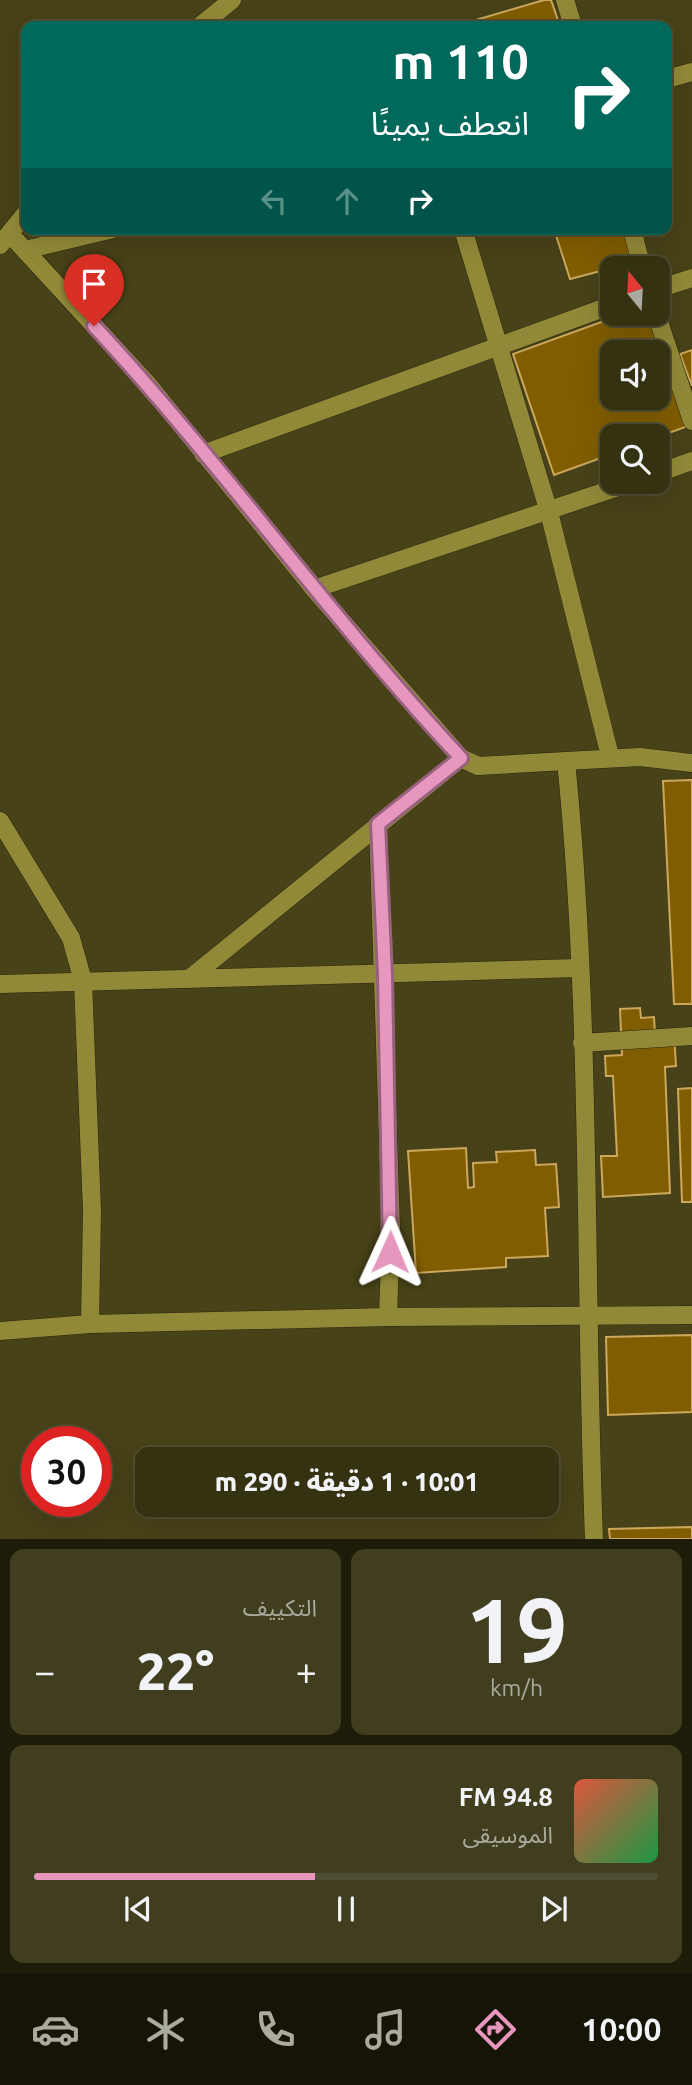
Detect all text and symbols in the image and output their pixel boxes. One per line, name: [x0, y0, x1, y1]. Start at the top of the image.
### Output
text: 110 m: [392, 33, 529, 88]
icon: right: [553, 49, 644, 140]
text: انعطف يمينًا: [371, 105, 529, 141]
icon: left: [255, 182, 293, 220]
icon: ahead: [328, 182, 366, 220]
icon: right: [401, 182, 439, 220]
pin: [64, 254, 124, 326]
north arrow: [600, 256, 670, 326]
map controls: [600, 256, 670, 494]
icon: arrive: [75, 265, 113, 303]
button: sound: [600, 340, 670, 410]
button: search: [600, 424, 670, 494]
position arrow: [353, 1215, 427, 1289]
speed limit sign: 30: [21, 1426, 112, 1517]
text: 10:01 · 1 دقيقة · 290 m: [215, 1467, 479, 1496]
text: 19: [465, 1578, 568, 1680]
text: التكييف: [243, 1595, 317, 1620]
text: 22°: [137, 1642, 214, 1700]
text: −: [34, 1650, 55, 1692]
text: +: [296, 1650, 317, 1692]
text: km/h: [490, 1675, 543, 1700]
text: 94.8 FM: [459, 1782, 553, 1811]
text: الموسيقى: [462, 1822, 553, 1847]
icon: previous: [119, 1890, 157, 1928]
icon: pause: [327, 1890, 365, 1928]
icon: next: [535, 1890, 573, 1928]
icon: car: [31, 2005, 80, 2054]
icon: climate: [141, 2005, 190, 2054]
icon: phone: [251, 2005, 300, 2054]
icon: music: [361, 2005, 410, 2054]
icon: directions: [471, 2005, 520, 2054]
text: 10:00: [581, 2011, 661, 2047]

